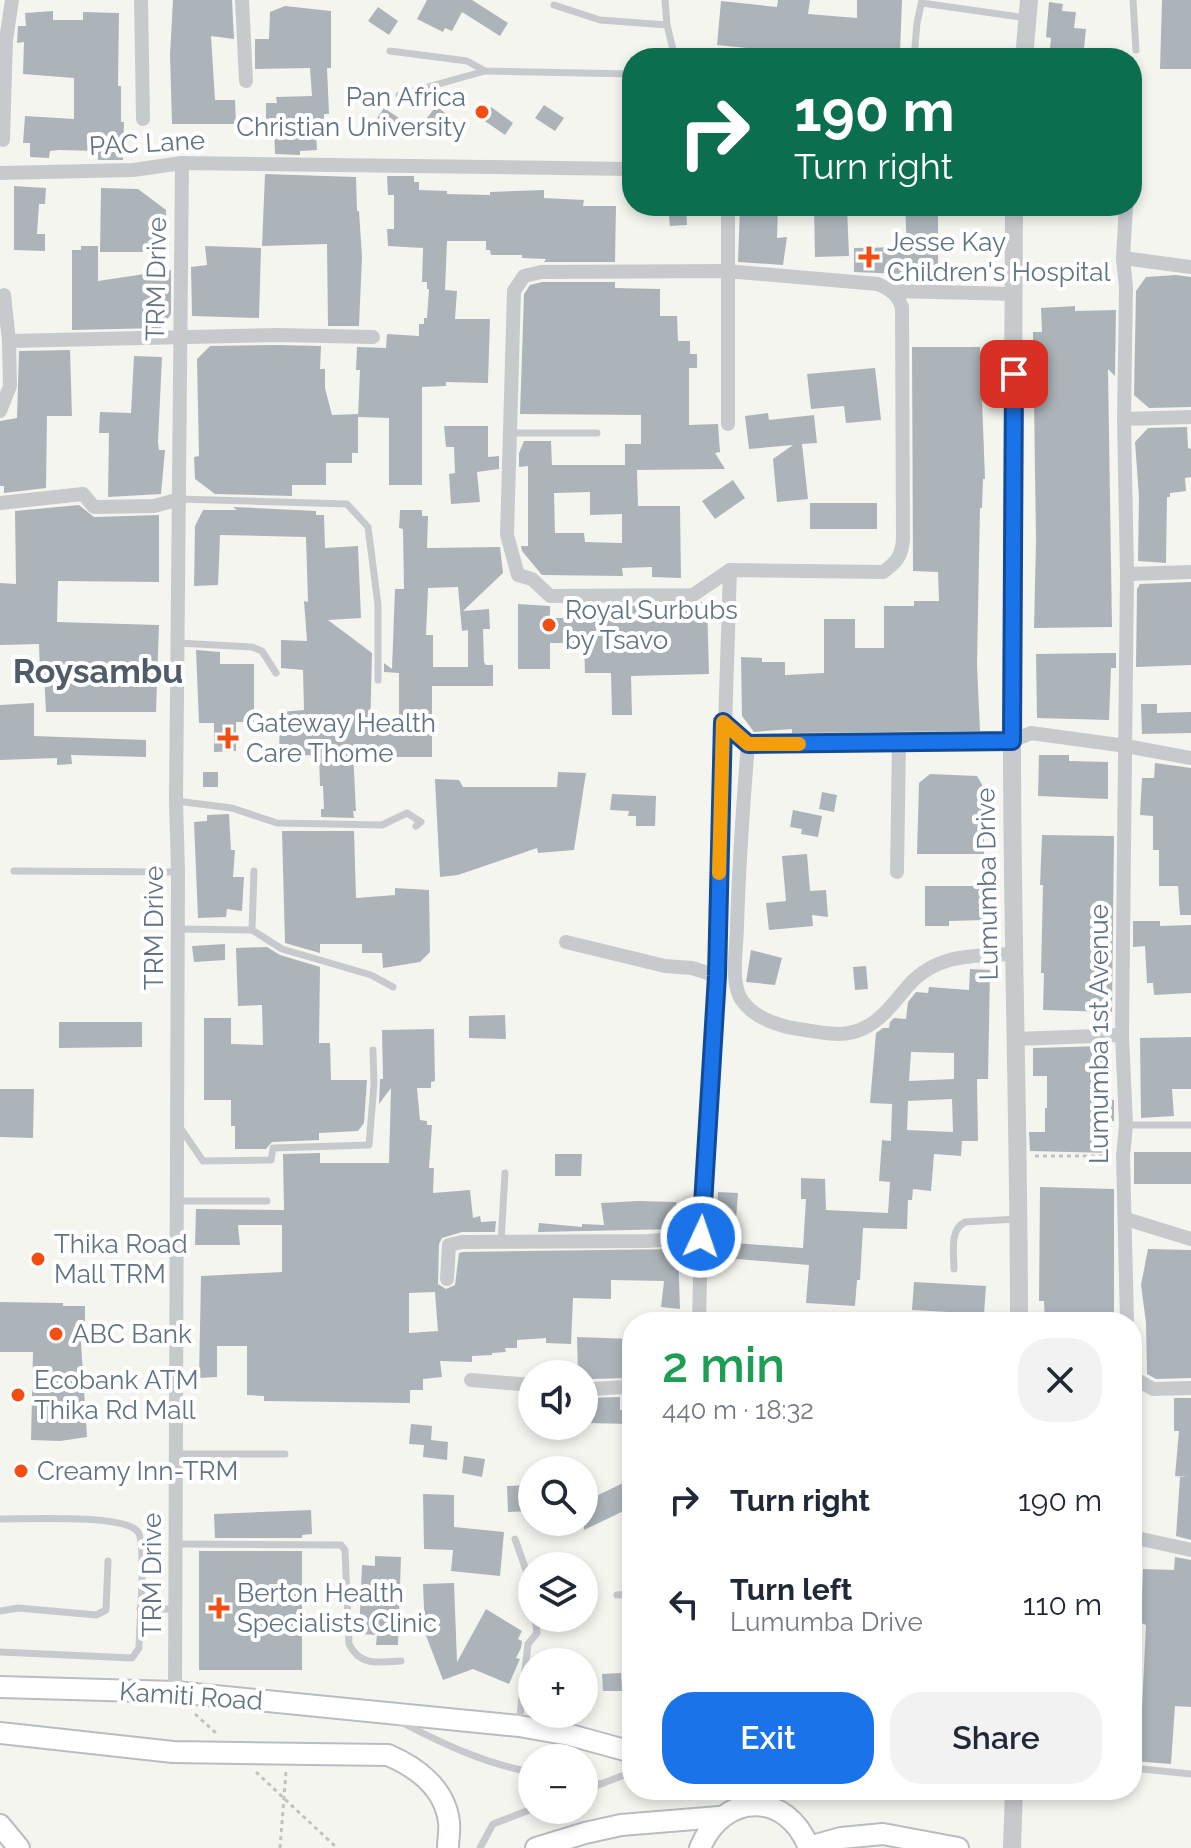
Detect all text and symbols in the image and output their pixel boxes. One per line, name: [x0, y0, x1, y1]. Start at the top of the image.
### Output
text: 190 m: [794, 78, 955, 144]
icon: right: [662, 80, 766, 184]
place label: Pan Africa Christian University: [236, 82, 466, 142]
marker: Pan Africa Christian University: [473, 103, 491, 121]
street label: PAC Lane: [88, 125, 206, 161]
text: Turn right: [794, 145, 953, 187]
street label: TRM Drive: [140, 217, 172, 341]
place label: Jesse Kay Children's Hospital: [887, 227, 1111, 287]
marker: Jesse Kay Children's Hospital: [858, 246, 880, 268]
pin: [980, 340, 1048, 408]
icon: arrive: [992, 352, 1036, 396]
place label: Royal Surbubs by Tsavo: [565, 595, 738, 655]
marker: Royal Surbubs by Tsavo: [540, 616, 558, 634]
district label: Roysambu: [13, 651, 183, 691]
place label: Gateway Health Care Thome: [246, 708, 436, 768]
marker: Gateway Health Care Thome: [217, 727, 239, 749]
street label: Lumumba Drive: [970, 787, 1004, 981]
street label: TRM Drive: [139, 866, 169, 990]
street label: Lumumba 1st Avenue: [1084, 904, 1114, 1164]
position arrow: [659, 1195, 743, 1279]
place label: Thika Road Mall TRM: [54, 1229, 188, 1289]
marker: Thika Road Mall TRM: [29, 1250, 47, 1268]
place label: ABC Bank: [72, 1319, 192, 1349]
marker: ABC Bank: [47, 1325, 65, 1343]
text: 2 min: [662, 1337, 785, 1393]
button: close: [1018, 1338, 1102, 1422]
map controls: [518, 1360, 598, 1824]
button: sound: [518, 1360, 598, 1440]
place label: Ecobank ATM Thika Rd Mall: [34, 1365, 199, 1425]
marker: Ecobank ATM Thika Rd Mall: [9, 1386, 27, 1404]
text: 440 m · 18:32: [662, 1395, 814, 1425]
place label: Creamy Inn-TRM: [37, 1456, 238, 1486]
button: search: [518, 1456, 598, 1536]
marker: Creamy Inn-TRM: [12, 1462, 30, 1480]
icon: right: [662, 1478, 706, 1522]
text: Turn right: [730, 1483, 870, 1518]
text: 190 m: [1018, 1483, 1102, 1518]
street label: TRM Drive: [137, 1513, 167, 1637]
button: layers: [518, 1552, 598, 1632]
text: Turn left: [730, 1572, 852, 1607]
place label: Berton Health Specialists Clinic: [237, 1578, 437, 1638]
icon: left: [662, 1582, 706, 1626]
text: 110 m: [1023, 1587, 1102, 1622]
marker: Berton Health Specialists Clinic: [208, 1597, 230, 1619]
text: Lumumba Drive: [730, 1607, 923, 1637]
button: +: [518, 1648, 598, 1728]
street label: Kamiti Road: [118, 1676, 264, 1716]
button: Exit: [662, 1692, 874, 1784]
button: Share: [890, 1692, 1102, 1784]
button: −: [518, 1744, 598, 1824]

